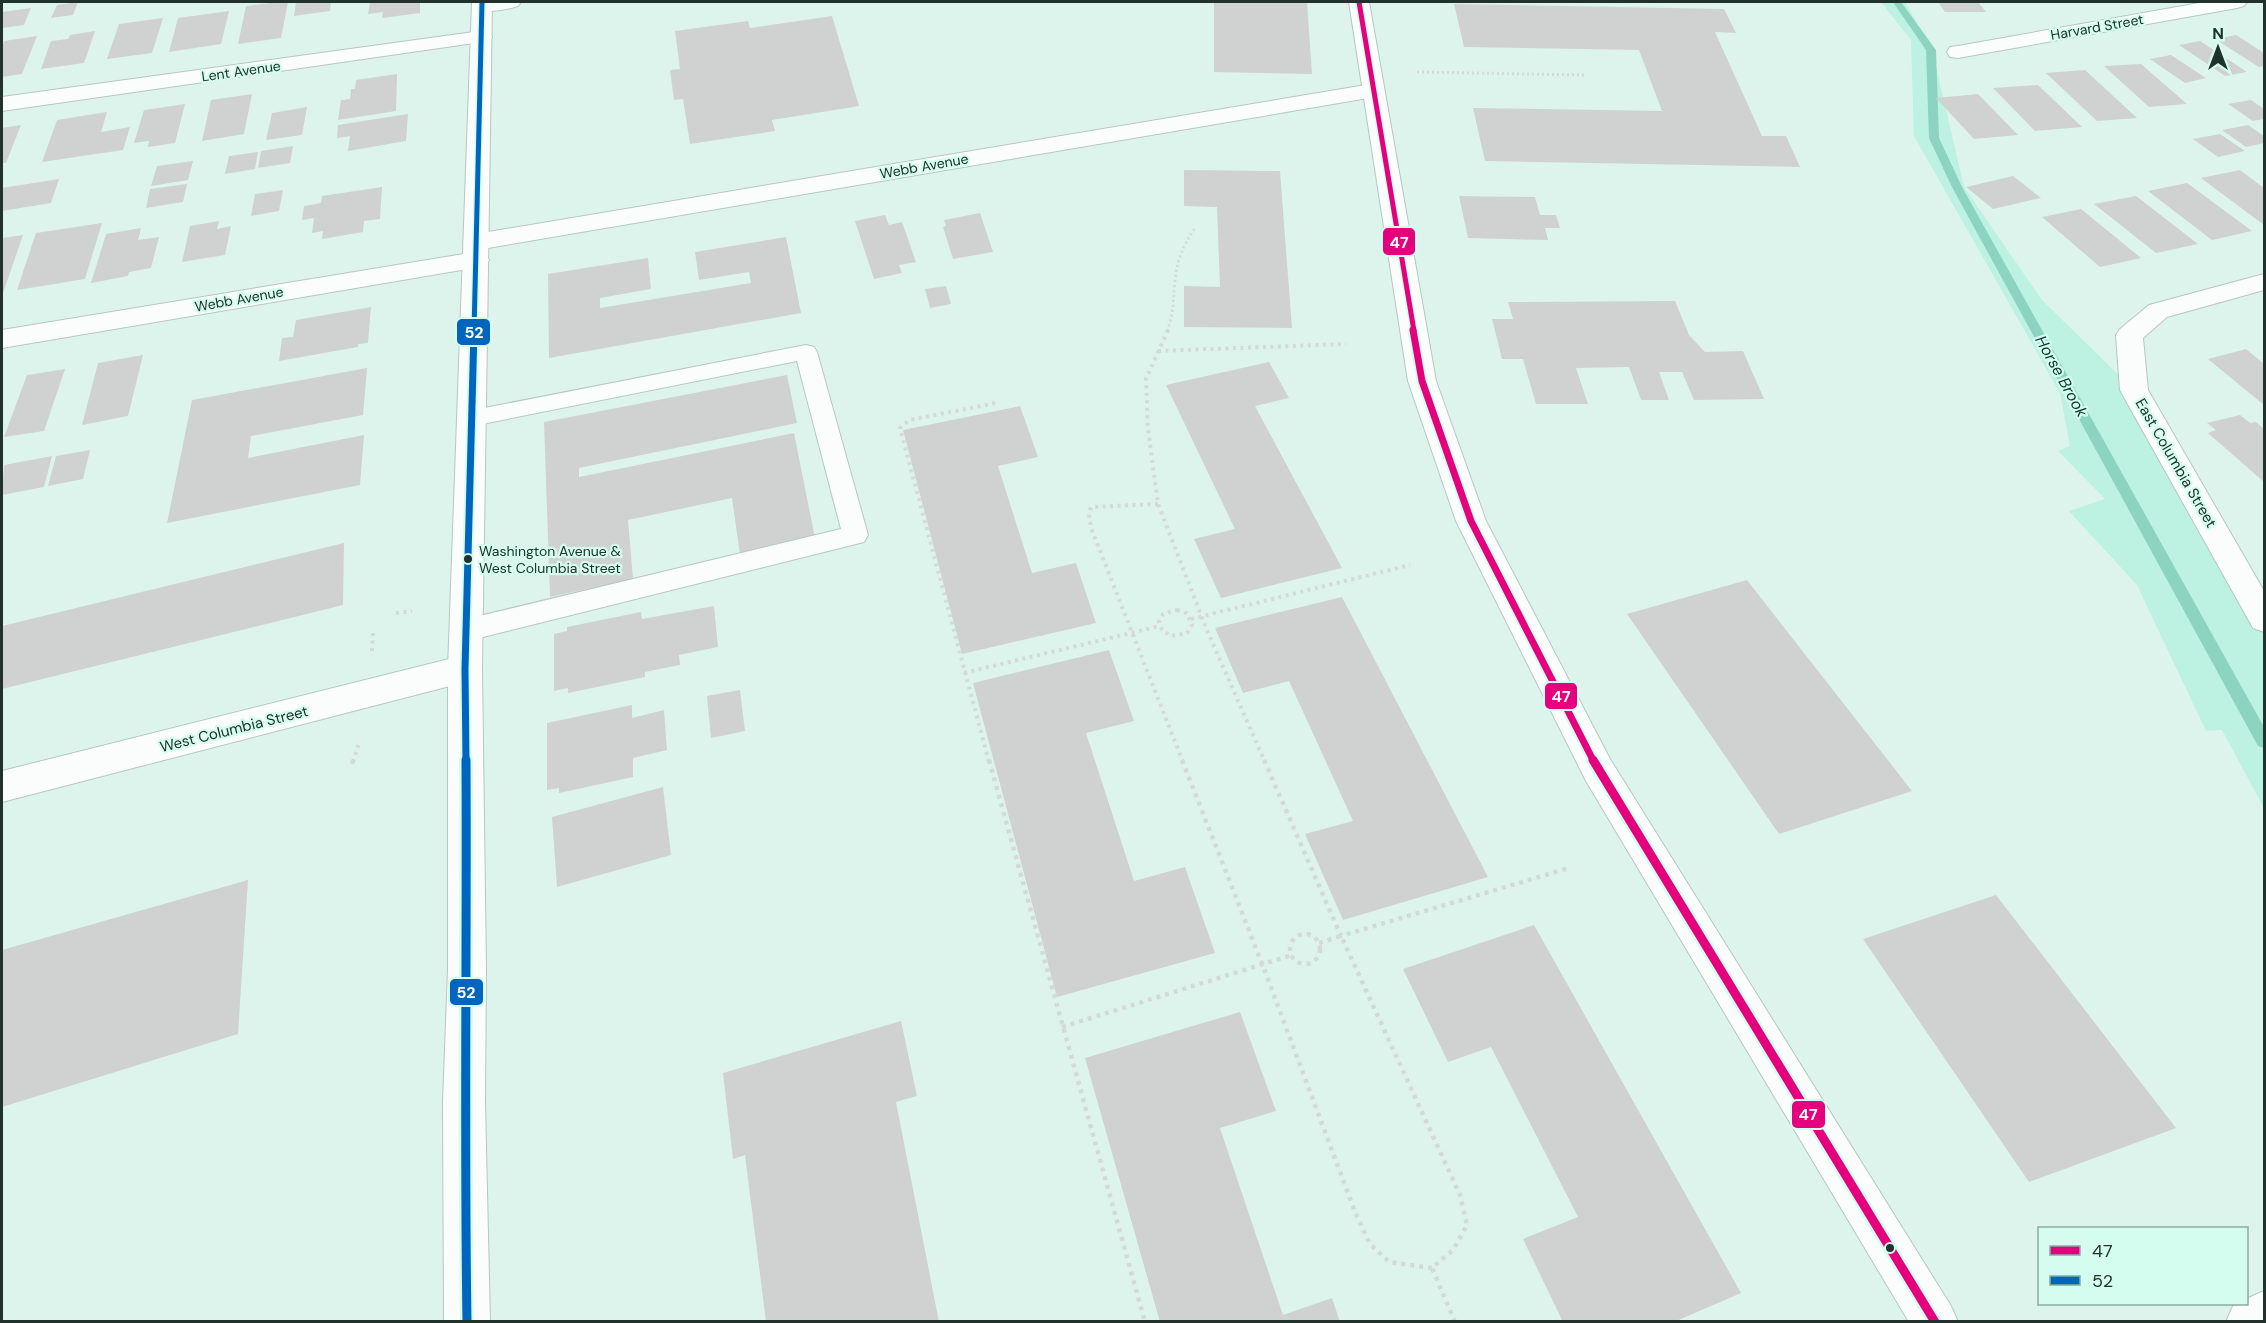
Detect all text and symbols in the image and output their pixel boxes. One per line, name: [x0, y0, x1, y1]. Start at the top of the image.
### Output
street label: Harvard Street: [2049, 10, 2145, 44]
north arrow: [2188, 18, 2248, 78]
text: N: [2212, 23, 2224, 44]
street label: Lent Avenue: [200, 57, 282, 85]
street label: Webb Avenue: [878, 149, 970, 183]
line badge: 47: [1382, 227, 1416, 256]
text: 47: [1390, 232, 1409, 253]
street label: Webb Avenue: [193, 282, 285, 316]
line badge: 52: [456, 318, 491, 346]
text: 52: [464, 322, 484, 343]
water label: Horse Brook: [2030, 332, 2093, 422]
street label: East Columbia Street: [2131, 395, 2221, 531]
place label: Washington Avenue & West Columbia Street: [479, 542, 621, 577]
marker: Washington Avenue & West Columbia Street: [462, 553, 474, 565]
line badge: 47: [1544, 682, 1578, 710]
text: 47: [1552, 686, 1571, 707]
street label: West Columbia Street: [158, 701, 310, 757]
line badge: 52: [449, 978, 484, 1006]
text: 52: [456, 982, 476, 1003]
line badge: 47: [1791, 1100, 1826, 1129]
text: 47: [1799, 1104, 1818, 1125]
legend: [2038, 1227, 2248, 1305]
text: 47: [2092, 1239, 2113, 1263]
unlabelled marker: [1884, 1242, 1896, 1254]
text: 52: [2092, 1269, 2113, 1293]

